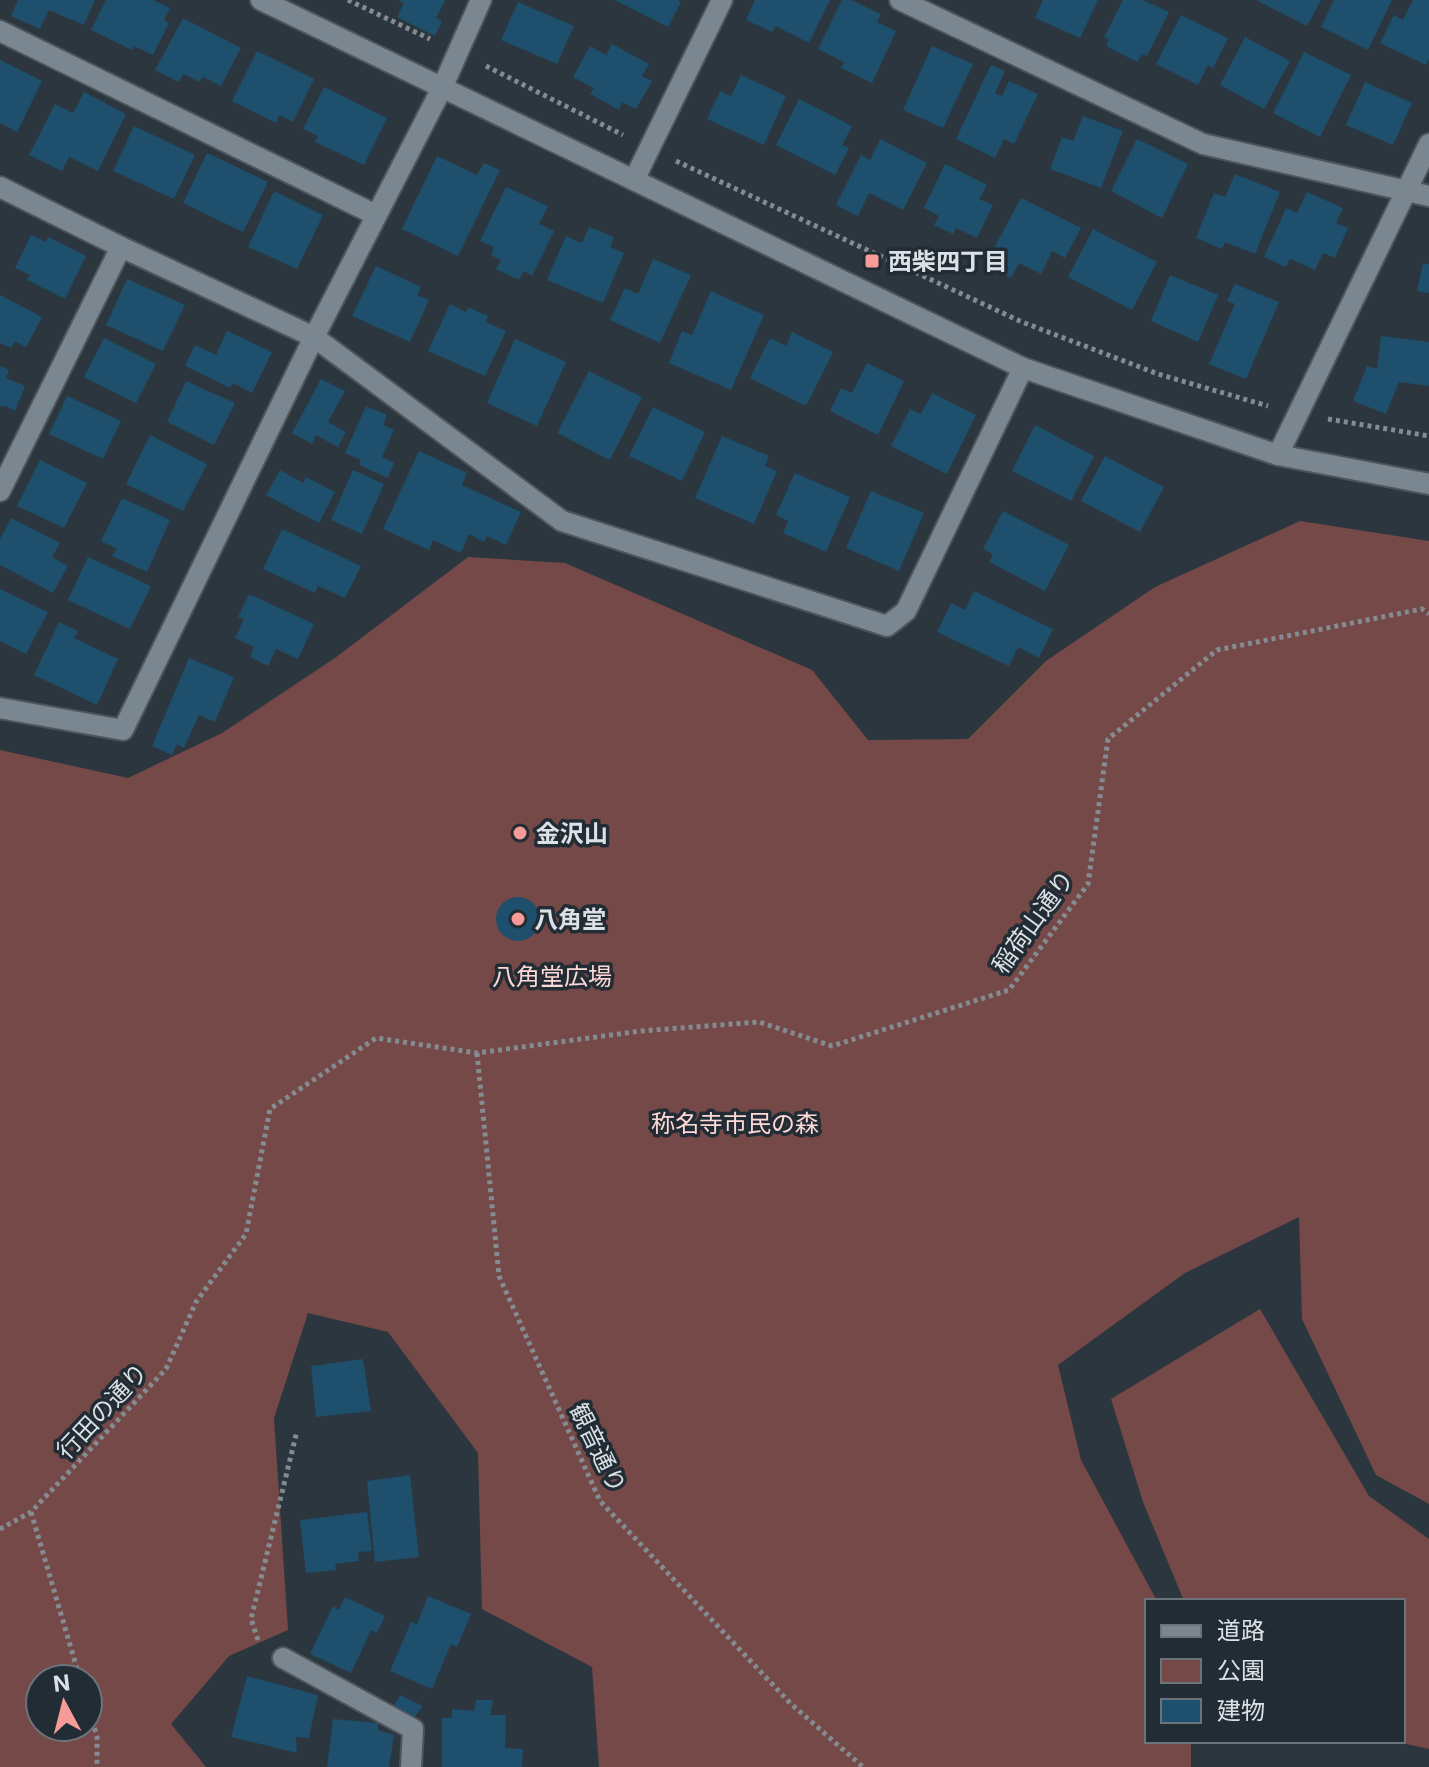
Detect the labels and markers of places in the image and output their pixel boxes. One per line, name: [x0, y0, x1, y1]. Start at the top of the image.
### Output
place label: 西柴四丁目: [888, 247, 1008, 276]
marker: 西柴四丁目: [863, 252, 881, 270]
place label: 金沢山: [536, 819, 608, 848]
marker: 金沢山: [511, 824, 529, 842]
place label: 八角堂: [534, 905, 606, 934]
marker: 八角堂: [509, 910, 527, 928]

